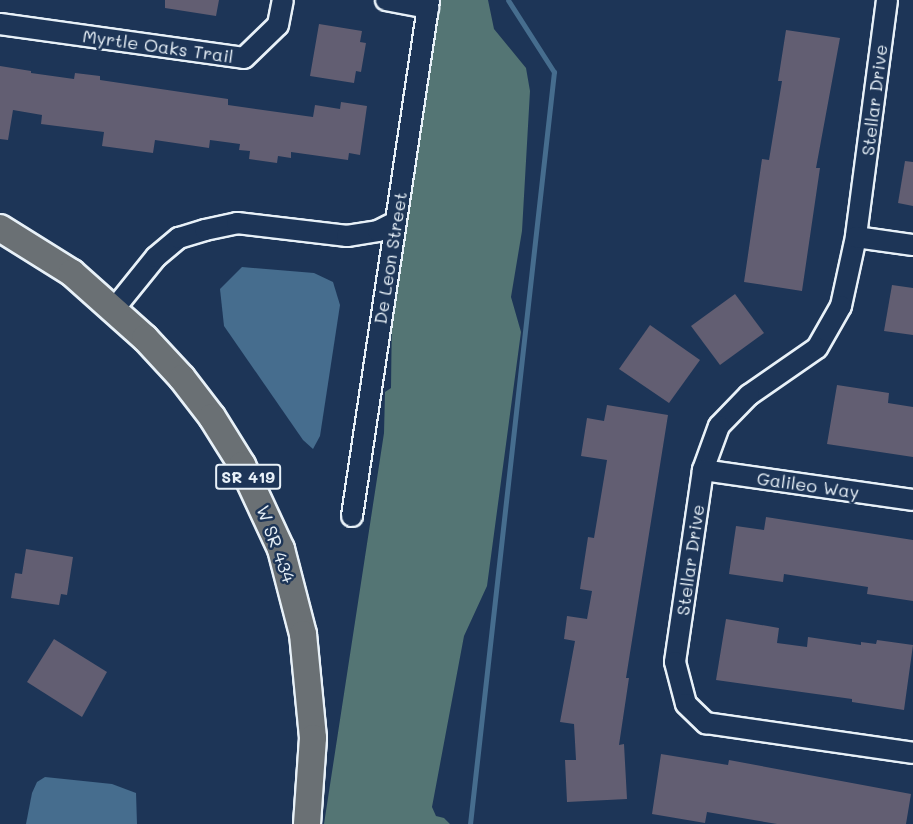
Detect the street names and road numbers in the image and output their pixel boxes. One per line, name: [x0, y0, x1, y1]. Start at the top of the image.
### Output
street label: Myrtle Oaks Trail: [81, 25, 235, 67]
street label: Stellar Drive: [856, 43, 892, 157]
street label: De Leon Street: [369, 190, 411, 326]
road number: SR 419: [215, 464, 281, 490]
street label: Galileo Way: [755, 467, 861, 503]
street label: W SR 434: [252, 502, 300, 586]
street label: Stellar Drive: [672, 503, 708, 617]

